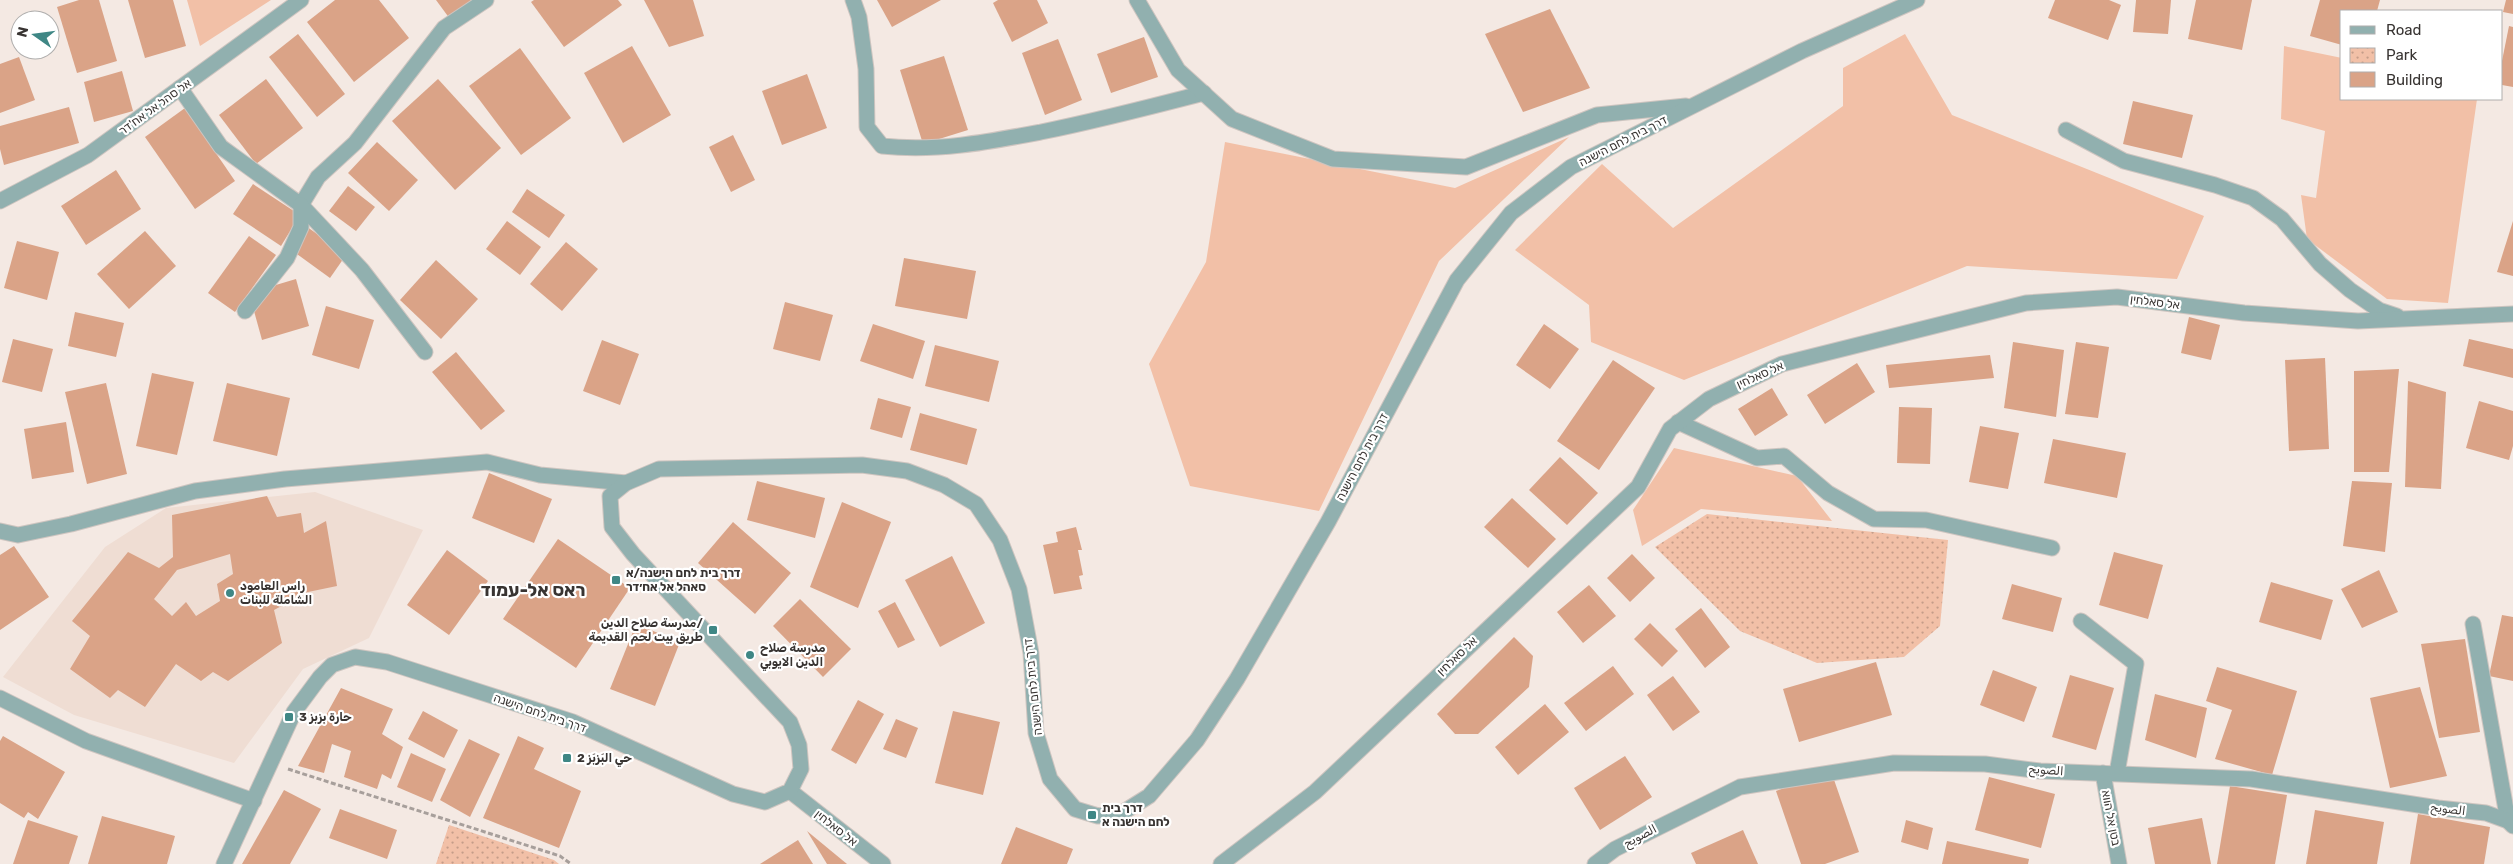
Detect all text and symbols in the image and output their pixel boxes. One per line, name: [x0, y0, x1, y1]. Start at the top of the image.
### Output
north arrow: [10, 10, 60, 60]
legend: [2340, 10, 2503, 100]
text: Road: [2386, 21, 2422, 39]
text: N: [13, 25, 32, 39]
text: Park: [2386, 46, 2417, 64]
text: Building: [2386, 71, 2443, 89]
street label: אל סהל אל אח'דר: [116, 76, 194, 138]
street label: דרך בית לחם הישנה: [1576, 113, 1670, 169]
street label: אל סאלחין: [2129, 292, 2181, 312]
street label: אל סאלחין: [1734, 358, 1786, 392]
street label: דרך בית לחם הישנה: [1333, 410, 1391, 503]
place label: דרך בית לחם הישנה/א סאהל אל אח׳דר: [626, 566, 741, 594]
marker: דרך בית לחם הישנה/א סאהל אל אח׳דר: [610, 574, 622, 586]
place label: راس العامود الشاملة للبنات: [240, 579, 312, 607]
district label: ראס אל-עמוד: [481, 579, 585, 601]
marker: راس العامود الشاملة للبنات: [224, 587, 236, 599]
place label: مدرسة صلاح الدين/ طريق بيت لحم القديمة: [588, 616, 704, 645]
marker: مدرسة صلاح الدين/ طريق بيت لحم القديمة: [707, 624, 719, 636]
street label: אל סאלחין: [1434, 634, 1480, 678]
street label: דרך בית לחם הישנה: [1021, 638, 1045, 736]
place label: مدرسة صلاح الدين الايوبي: [760, 641, 826, 671]
marker: مدرسة صلاح الدين الايوبي: [744, 649, 756, 661]
street label: דרך בית לחם הישנה: [492, 691, 589, 736]
place label: حارة بزبز 3: [299, 710, 352, 724]
marker: حارة بزبز 3: [283, 711, 295, 723]
place label: حي البَزبَز 2: [577, 751, 632, 767]
marker: حي البَزبَز 2: [561, 752, 573, 764]
street label: الصويح: [2028, 762, 2064, 780]
street label: בטן אל הווא: [2099, 789, 2123, 847]
street label: الصويح: [2429, 800, 2466, 820]
place label: דרך בית לחם הישנה א: [1102, 801, 1170, 829]
street label: אל סאלחין: [812, 807, 860, 849]
marker: דרך בית לחם הישנה א: [1086, 809, 1098, 821]
street label: الصويح: [1621, 822, 1660, 852]

